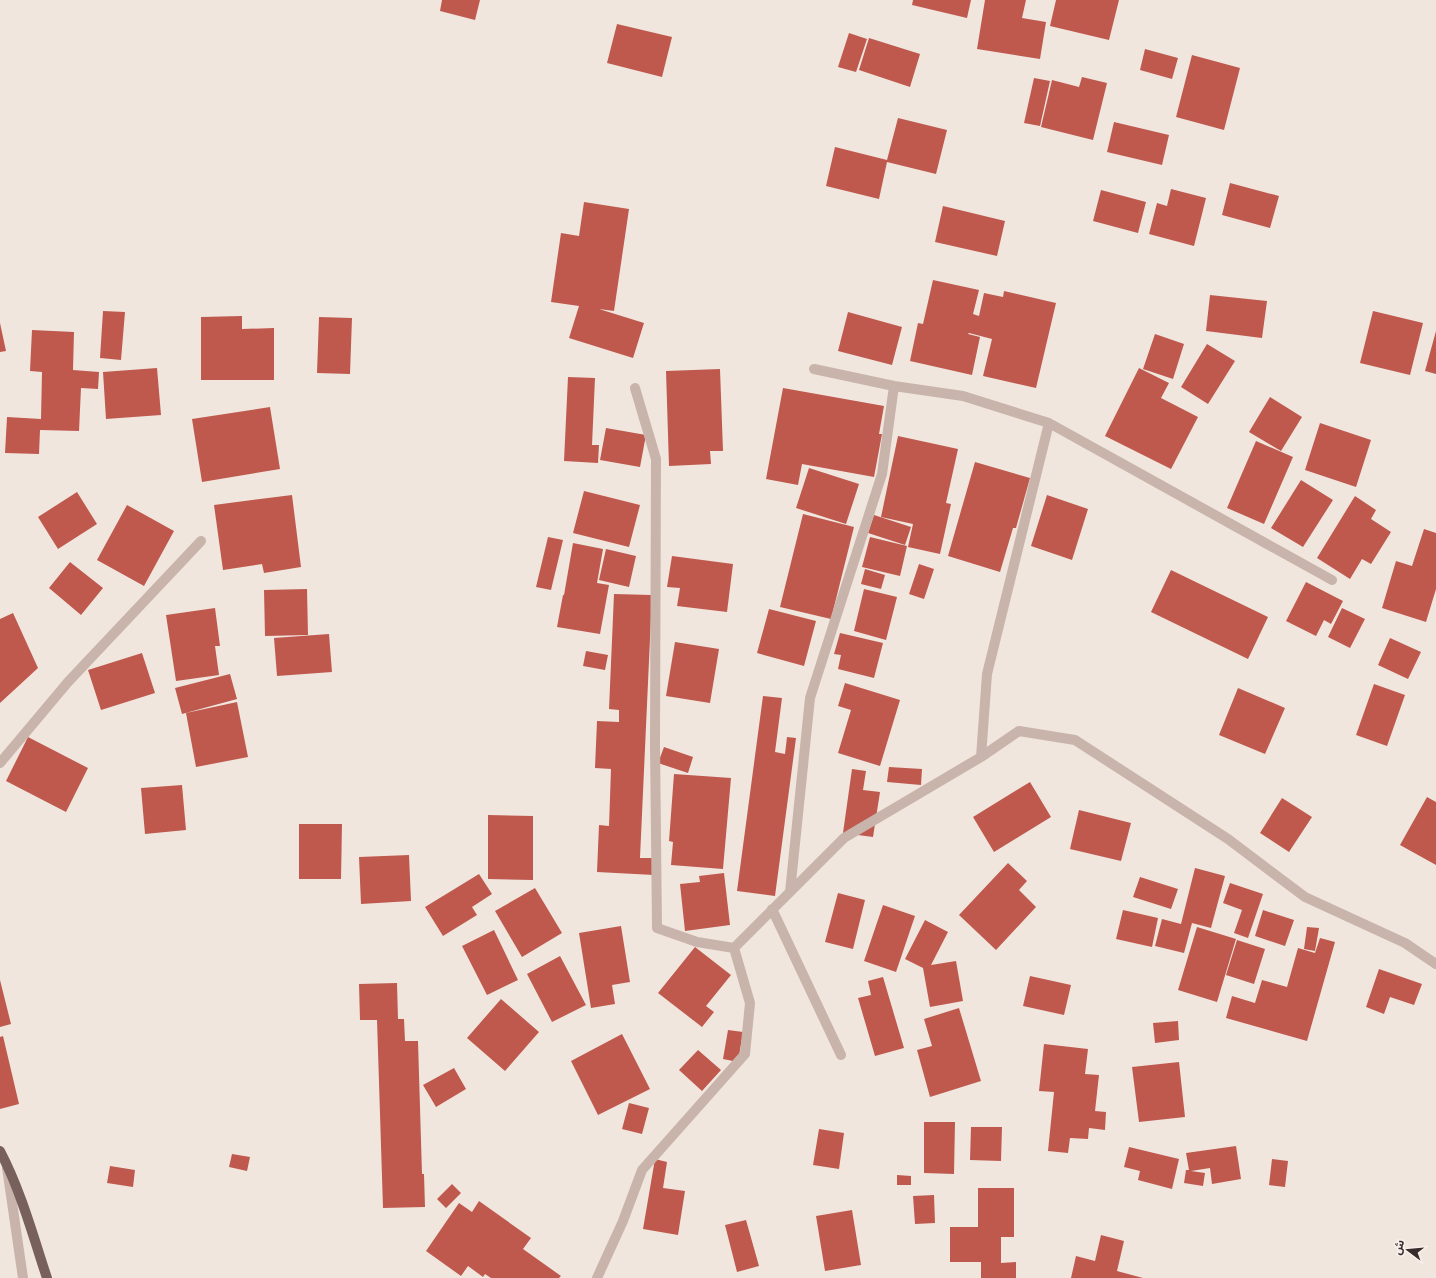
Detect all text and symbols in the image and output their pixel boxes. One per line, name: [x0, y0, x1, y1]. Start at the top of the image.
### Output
north arrow: [1388, 1230, 1428, 1270]
text: ش: [1391, 1238, 1407, 1256]

